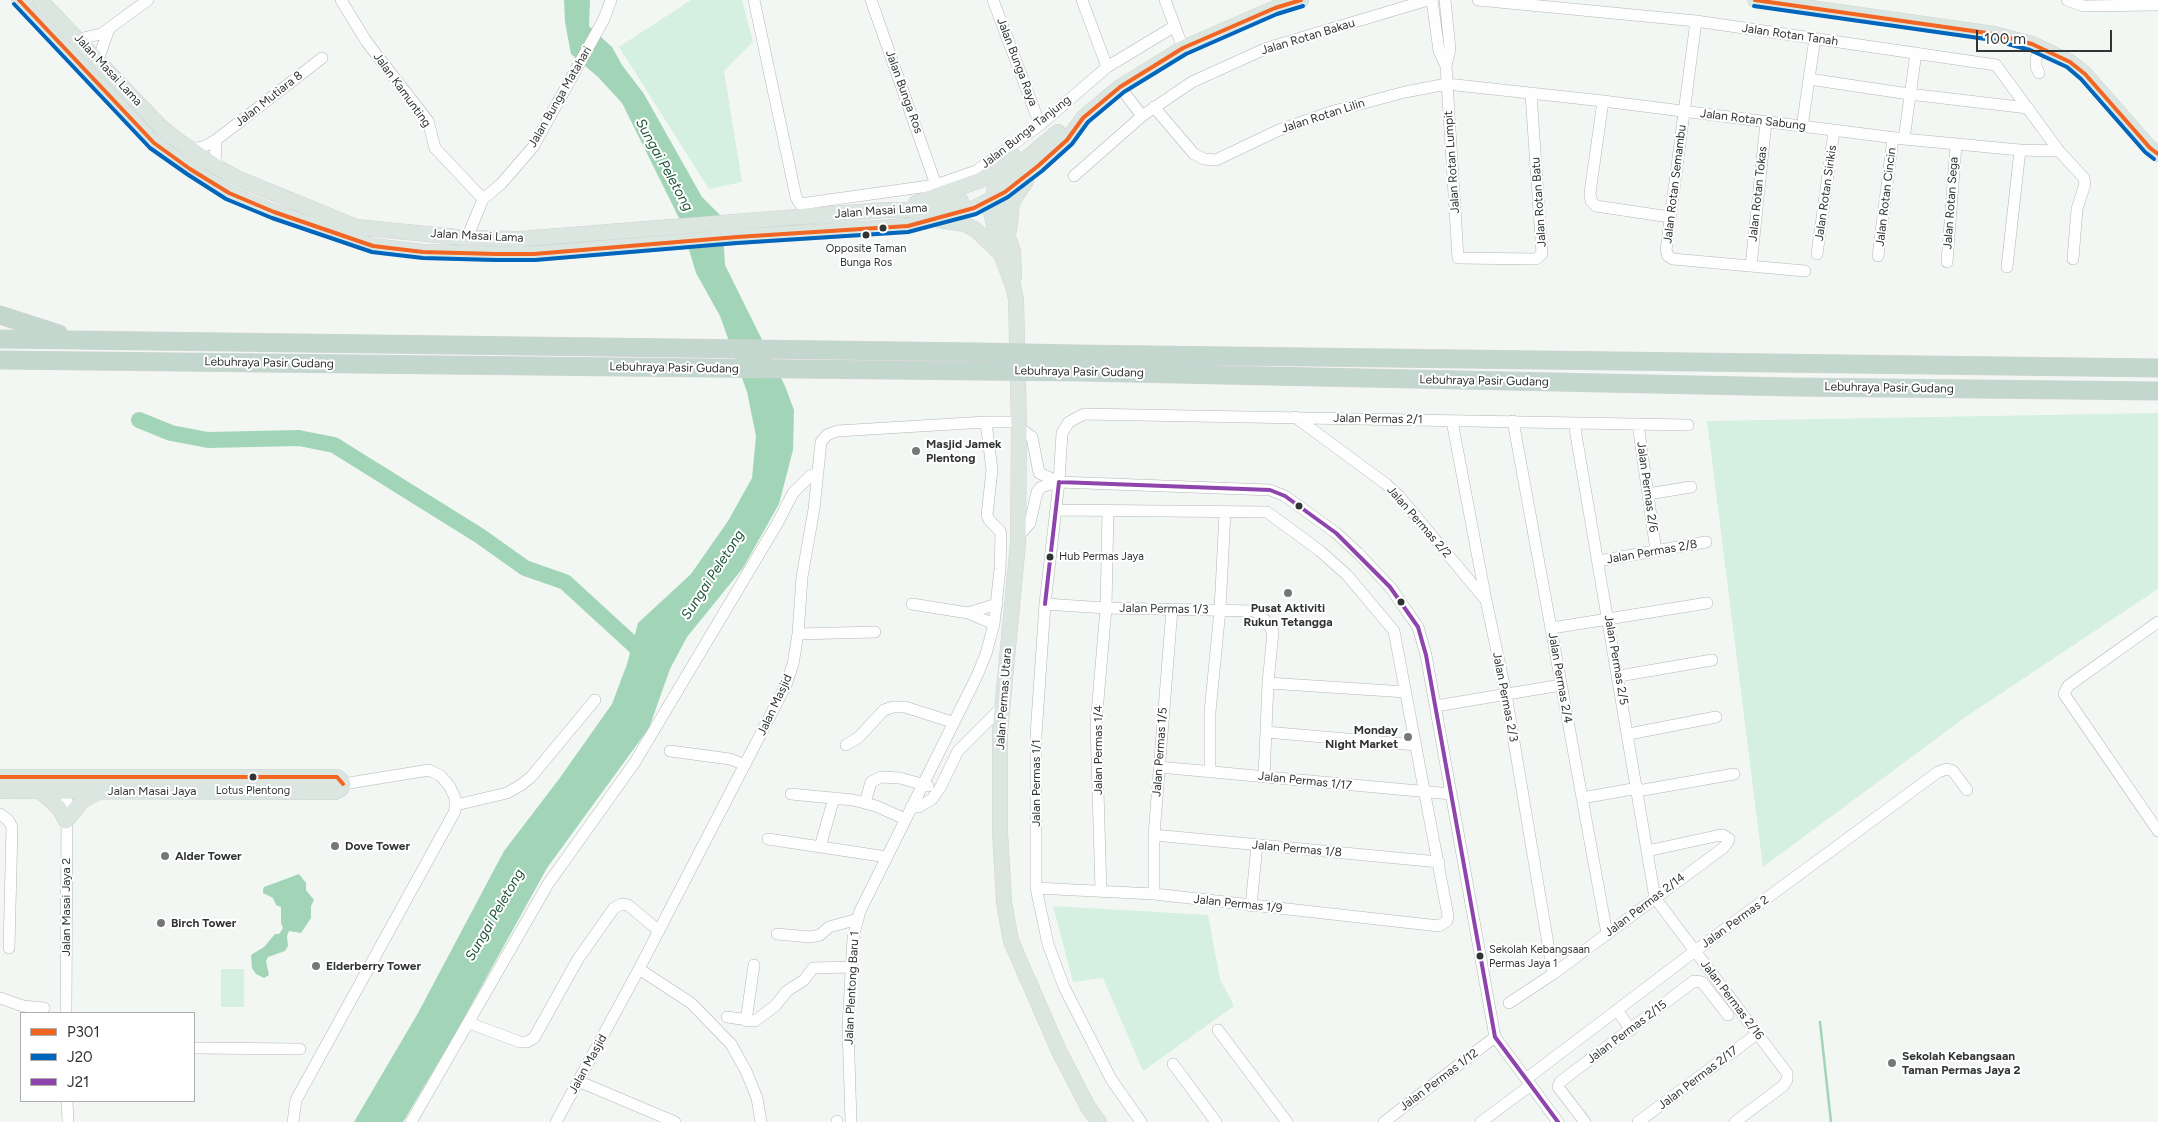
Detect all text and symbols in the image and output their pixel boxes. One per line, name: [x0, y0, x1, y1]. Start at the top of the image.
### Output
street label: Jalan Bunga Raya: [994, 16, 1040, 108]
street label: Jalan Rotan Bakau: [1259, 16, 1357, 58]
scale bar: [1978, 20, 2114, 52]
street label: Jalan Rotan Tanah: [1741, 21, 1839, 49]
text: 100 m: [1984, 30, 2026, 48]
street label: Jalan Masai Lama: [71, 31, 145, 109]
street label: Jalan Bunga Matahari: [525, 44, 595, 150]
street label: Jalan Bunga Ros: [882, 48, 926, 136]
street label: Jalan Kamunting: [370, 50, 434, 130]
street label: Jalan Mutiara 8: [232, 68, 306, 130]
street label: Jalan Bunga Tanjung: [978, 92, 1074, 172]
street label: Jalan Rotan Lilin: [1280, 96, 1366, 136]
street label: Jalan Rotan Sabung: [1699, 106, 1807, 134]
street label: Jalan Rotan Lumpit: [1441, 110, 1463, 214]
water label: Sungai Peletong: [632, 116, 696, 214]
street label: Jalan Rotan Semambu: [1661, 124, 1689, 244]
street label: Jalan Rotan Sirikis: [1812, 144, 1840, 242]
street label: Jalan Rotan Tokas: [1746, 146, 1770, 242]
street label: Jalan Rotan Cincin: [1873, 147, 1899, 247]
street label: Jalan Rotan Sega: [1941, 156, 1961, 250]
street label: Jalan Rotan Batu: [1529, 157, 1549, 247]
street label: Jalan Masai Lama: [834, 201, 928, 221]
unlabelled marker: [878, 223, 888, 233]
street label: Jalan Masai Lama: [430, 226, 524, 246]
marker: Opposite Taman Bunga Ros: [861, 230, 871, 240]
place label: Opposite Taman Bunga Ros: [826, 242, 906, 268]
street label: Lebuhraya Pasir Gudang: [204, 355, 334, 371]
street label: Lebuhraya Pasir Gudang: [609, 360, 739, 376]
street label: Lebuhraya Pasir Gudang: [1014, 364, 1144, 380]
street label: Lebuhraya Pasir Gudang: [1419, 373, 1549, 389]
street label: Lebuhraya Pasir Gudang: [1824, 380, 1954, 396]
street label: Jalan Permas 2/1: [1333, 411, 1423, 427]
place label: Masjid Jamek Plentong: [926, 437, 1001, 465]
street label: Jalan Permas 2/6: [1634, 441, 1660, 533]
marker: Masjid Jamek Plentong: [910, 445, 922, 457]
street label: Jalan Permas 2/2: [1384, 483, 1454, 561]
unlabelled marker: [1294, 501, 1304, 511]
water label: Sungai Peletong: [678, 527, 748, 623]
street label: Jalan Permas 2/8: [1606, 537, 1698, 567]
place label: Hub Permas Jaya: [1059, 550, 1144, 564]
marker: Hub Permas Jaya: [1045, 552, 1055, 562]
marker: Pusat Aktiviti Rukun Tetangga: [1282, 587, 1294, 599]
unlabelled marker: [1396, 597, 1406, 607]
street label: Jalan Permas 1/3: [1119, 601, 1209, 617]
place label: Pusat Aktiviti Rukun Tetangga: [1243, 601, 1333, 629]
street label: Jalan Permas 2/5: [1601, 614, 1631, 706]
street label: Jalan Permas 2/4: [1545, 632, 1575, 724]
street label: Jalan Permas Utara: [993, 647, 1015, 751]
street label: Jalan Permas 2/3: [1489, 651, 1521, 743]
street label: Jalan Masjid: [755, 672, 795, 738]
street label: Jalan Permas 1/4: [1091, 705, 1105, 795]
street label: Jalan Permas 1/5: [1150, 707, 1170, 797]
place label: Monday Night Market: [1325, 723, 1398, 751]
marker: Monday Night Market: [1402, 731, 1414, 743]
street label: Jalan Permas 1/1: [1029, 739, 1043, 827]
street label: Jalan Permas 1/17: [1257, 769, 1353, 793]
marker: Lotus Plentong: [248, 772, 258, 782]
street label: Jalan Masai Jaya: [108, 784, 196, 798]
place label: Lotus Plentong: [216, 784, 290, 798]
street label: Jalan Permas 1/8: [1252, 838, 1342, 860]
place label: Dove Tower: [345, 839, 410, 853]
marker: Dove Tower: [329, 840, 341, 852]
place label: Alder Tower: [175, 849, 242, 863]
marker: Alder Tower: [159, 850, 171, 862]
street label: Jalan Masai Jaya 2: [59, 858, 73, 956]
water label: Sungai Peletong: [462, 866, 528, 964]
street label: Jalan Permas 2/14: [1602, 870, 1688, 940]
street label: Jalan Permas 1/9: [1193, 892, 1283, 916]
street label: Jalan Permas 2: [1699, 893, 1771, 951]
place label: Birch Tower: [171, 916, 236, 930]
marker: Birch Tower: [155, 917, 167, 929]
street label: Jalan Plentong Baru 1: [842, 931, 862, 1045]
place label: Sekolah Kebangsaan Permas Jaya 1: [1489, 943, 1590, 969]
marker: Sekolah Kebangsaan Permas Jaya 1: [1475, 951, 1485, 961]
street label: Jalan Permas 2/16: [1697, 957, 1767, 1043]
place label: Elderberry Tower: [326, 959, 421, 973]
marker: Elderberry Tower: [310, 960, 322, 972]
street label: Jalan Permas 2/15: [1584, 997, 1670, 1067]
legend: [20, 1012, 195, 1102]
text: P301: [67, 1023, 100, 1041]
street label: Jalan Masjid: [566, 1032, 610, 1096]
street label: Jalan Permas 2/17: [1655, 1043, 1741, 1113]
street label: Jalan Permas 1/12: [1397, 1046, 1481, 1114]
text: J20: [67, 1048, 93, 1066]
place label: Sekolah Kebangsaan Taman Permas Jaya 2: [1902, 1049, 2021, 1077]
marker: Sekolah Kebangsaan Taman Permas Jaya 2: [1886, 1057, 1898, 1069]
text: J21: [67, 1073, 89, 1091]

